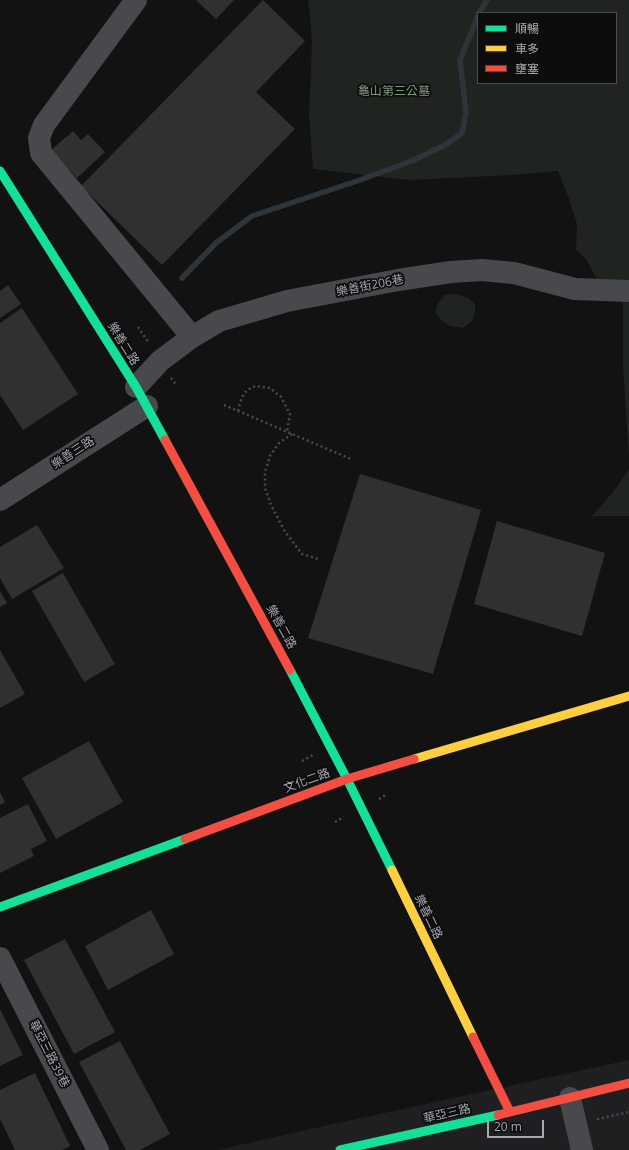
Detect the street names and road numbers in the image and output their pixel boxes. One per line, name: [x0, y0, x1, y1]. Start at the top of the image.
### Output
street label: 樂善街206巷: [335, 272, 405, 300]
street label: 樂善二路: [104, 320, 142, 368]
street label: 樂善三路: [49, 434, 97, 472]
street label: 樂善二路: [263, 603, 299, 651]
street label: 文化二路: [282, 766, 332, 796]
street label: 樂善二路: [411, 892, 445, 942]
street label: 華亞三路39巷: [26, 1018, 72, 1090]
street label: 華亞三路: [422, 1102, 472, 1126]

